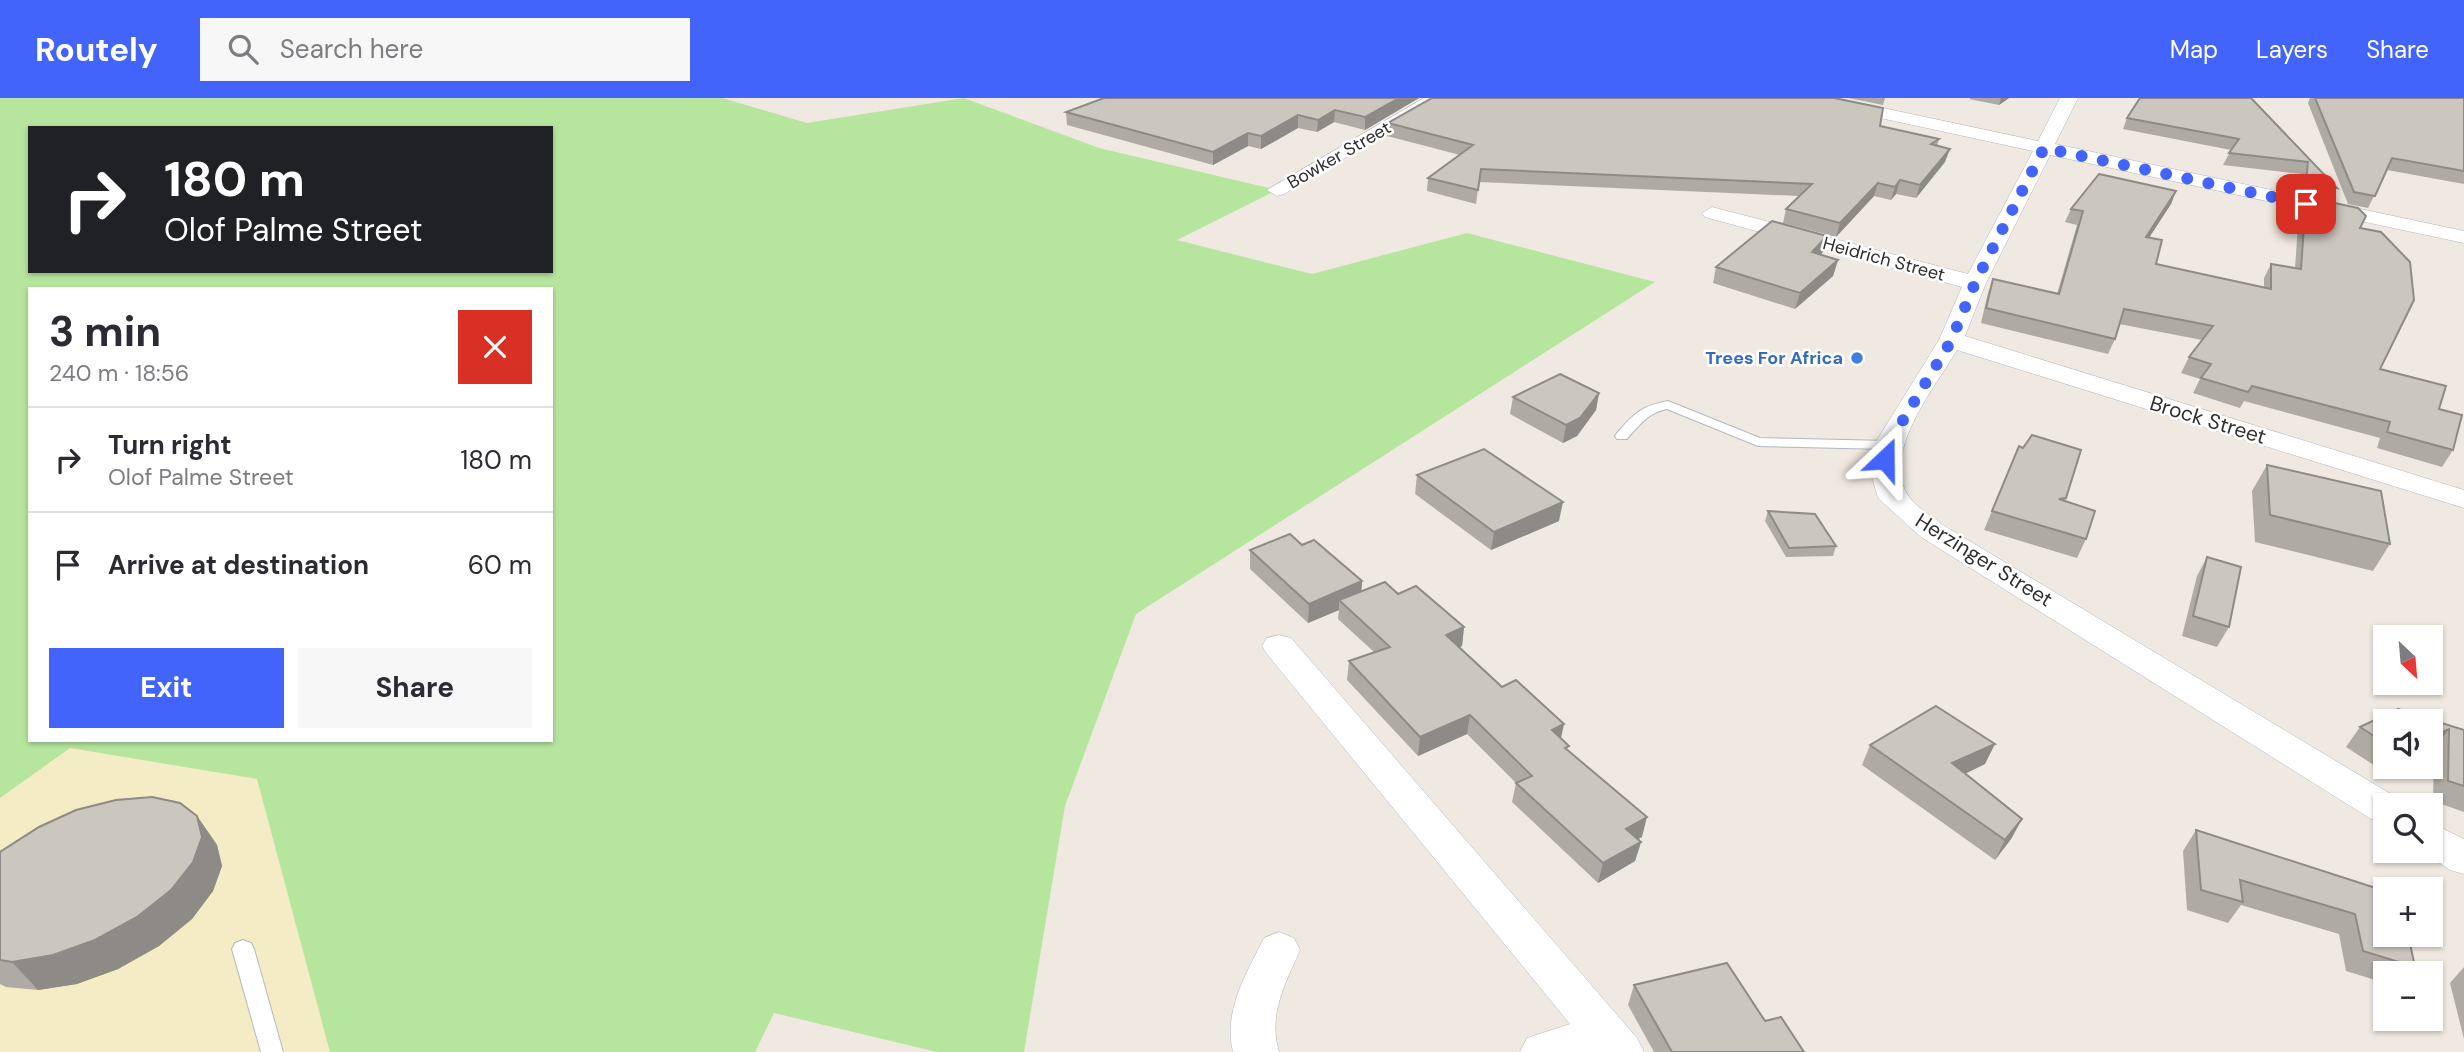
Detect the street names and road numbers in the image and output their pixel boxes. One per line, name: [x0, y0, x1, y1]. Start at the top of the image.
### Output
street label: Bowker Street: [1283, 116, 1395, 194]
street label: Heidrich Street: [1820, 231, 1948, 287]
street label: Brock Street: [2146, 389, 2270, 451]
street label: Herzinger Street: [1910, 507, 2058, 613]

